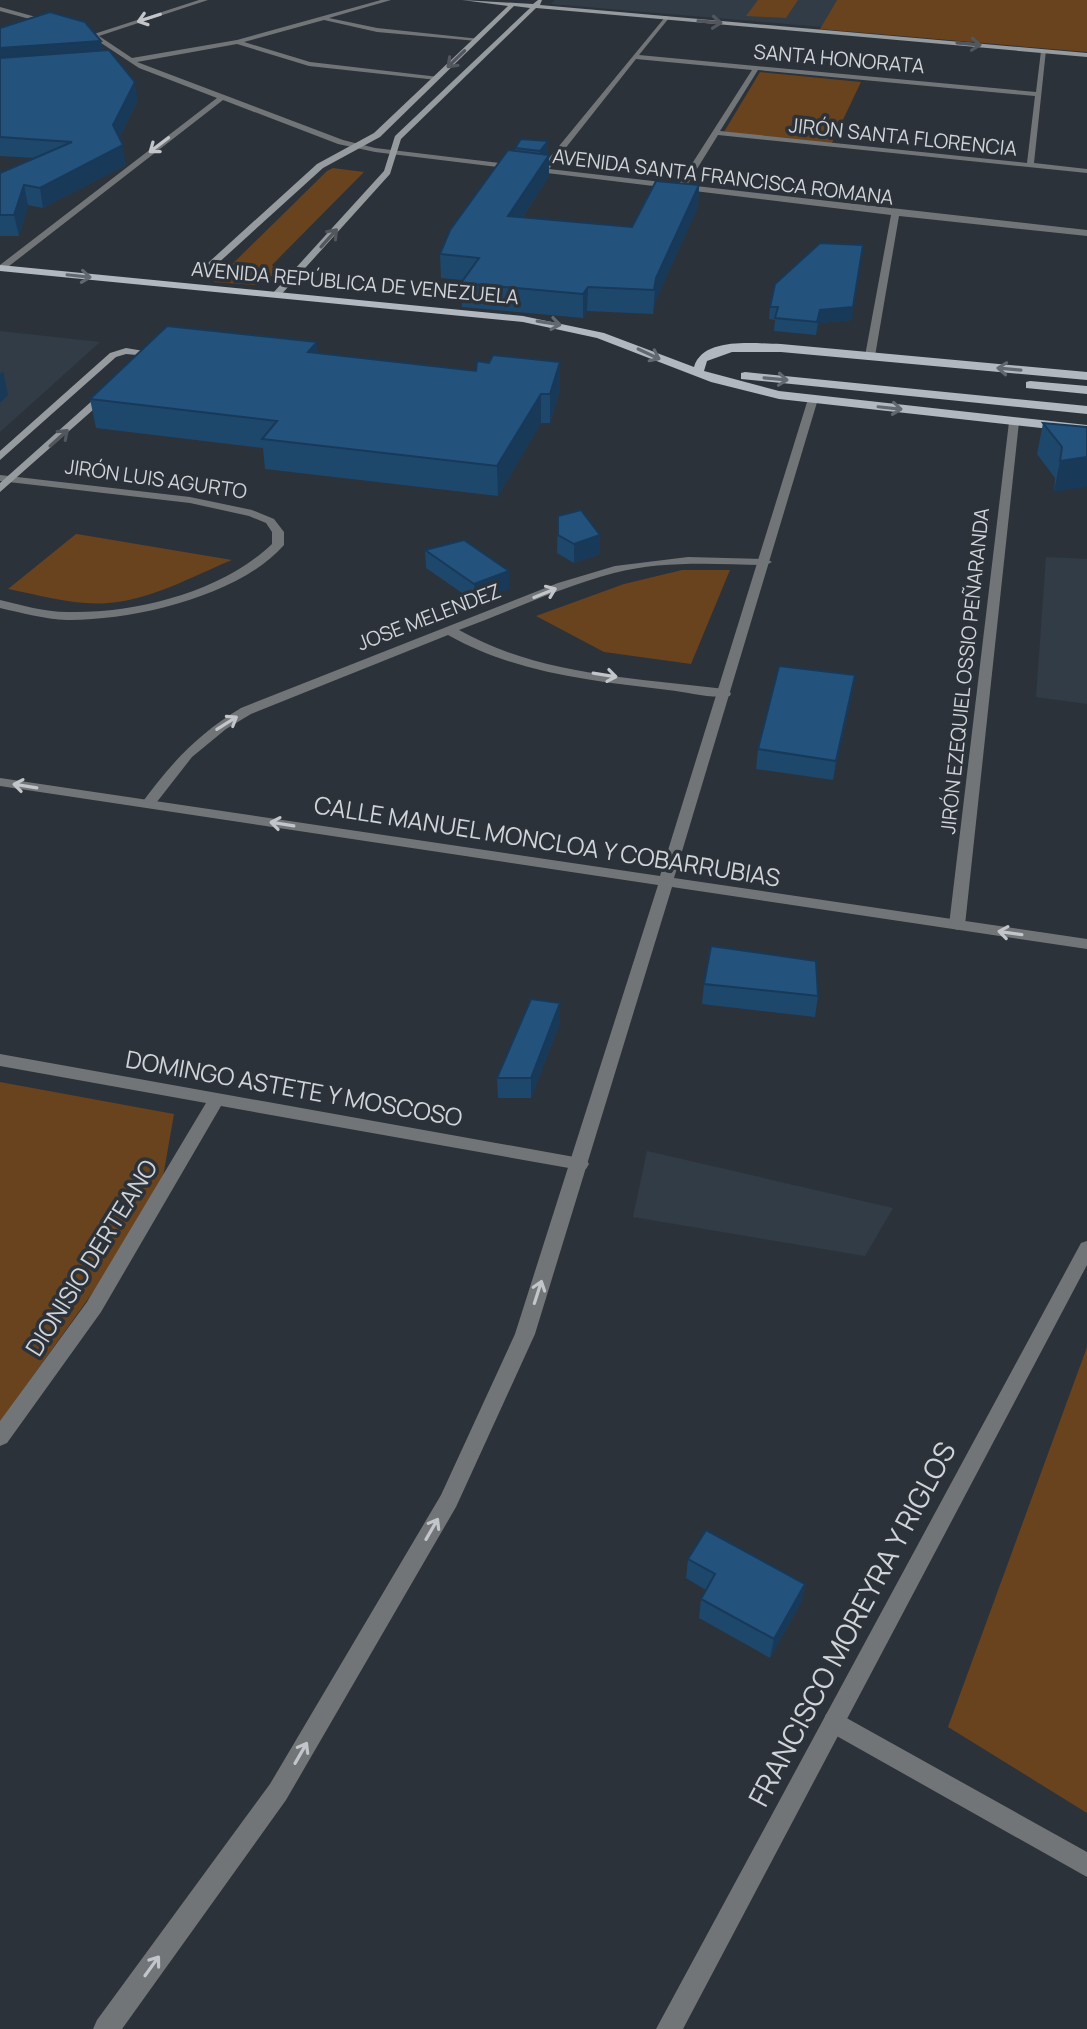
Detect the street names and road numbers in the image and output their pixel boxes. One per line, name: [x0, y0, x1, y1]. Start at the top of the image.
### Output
street label: SANTA HONORATA: [752, 38, 926, 79]
street label: JIRÓN SANTA FLORENCIA: [788, 111, 1019, 162]
street label: AVENIDA SANTA FRANCISCA ROMANA: [551, 142, 896, 211]
street label: AVENIDA REPÚBLICA DE VENEZUELA: [190, 255, 520, 310]
street label: JIRÓN LUIS AGURTO: [63, 452, 249, 505]
street label: JIRÓN EZEQUIEL OSSIO PEÑARANDA: [934, 506, 995, 835]
street label: JOSE MELENDEZ: [353, 577, 505, 656]
street label: CALLE MANUEL MONCLOA Y COBARRUBIAS: [312, 787, 783, 894]
street label: DOMINGO ASTETE Y MOSCOSO: [123, 1042, 465, 1133]
street label: DIONISIO DERTEANO: [17, 1153, 164, 1362]
street label: FRANCISCO MOREYRA Y RIGLOS: [739, 1435, 964, 1812]

